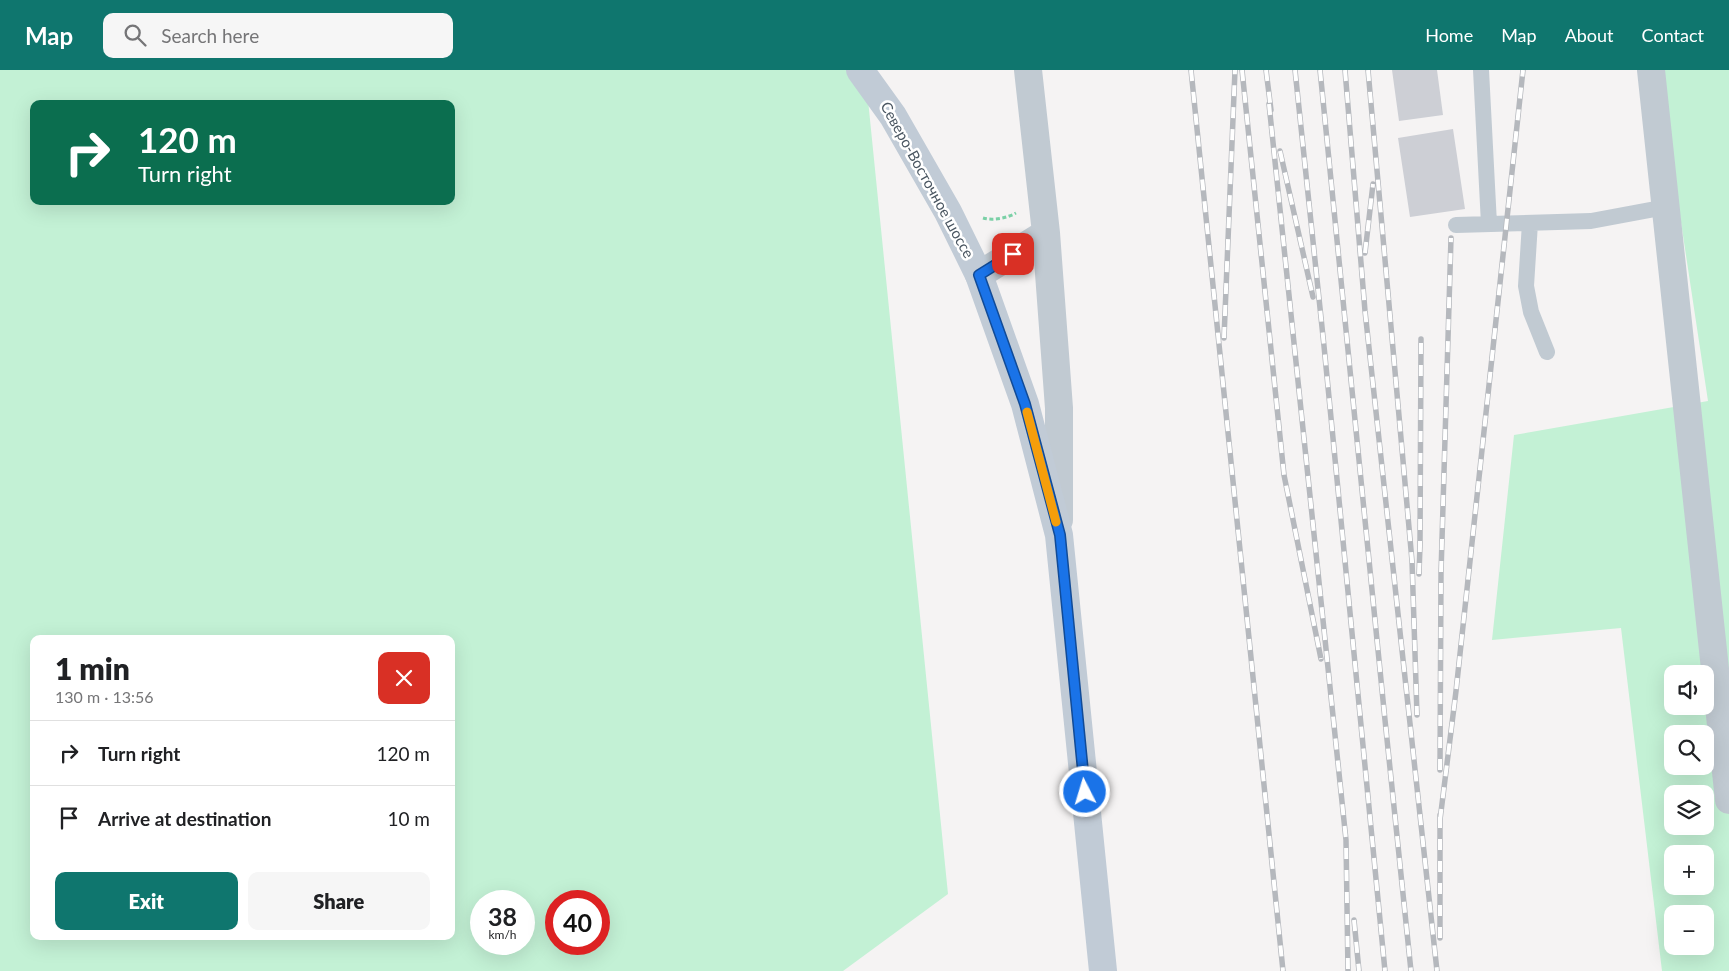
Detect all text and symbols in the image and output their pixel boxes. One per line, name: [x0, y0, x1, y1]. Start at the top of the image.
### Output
search box: [103, 13, 453, 58]
text: Map: [25, 21, 73, 50]
icon: search: [121, 21, 149, 49]
text: Search here: [161, 24, 259, 47]
text: Home: [1425, 24, 1473, 46]
text: Map: [1501, 24, 1537, 46]
text: About: [1565, 24, 1614, 46]
text: Contact: [1642, 24, 1704, 46]
street label: Северо-Восточное шоссе: [877, 98, 978, 261]
text: 120 m: [138, 118, 237, 160]
icon: right: [55, 120, 120, 185]
text: Turn right: [138, 160, 232, 187]
pin: [992, 233, 1034, 275]
icon: arrive: [999, 240, 1027, 268]
text: 1 min: [55, 650, 130, 686]
button: close: [378, 652, 430, 704]
map controls: [1664, 665, 1714, 955]
button: sound: [1664, 665, 1714, 715]
text: 130 m · 13:56: [55, 687, 154, 706]
button: search: [1664, 725, 1714, 775]
icon: right: [55, 739, 83, 767]
text: Turn right: [98, 742, 180, 765]
text: 120 m: [376, 742, 430, 765]
position arrow: [1058, 765, 1110, 817]
button: layers: [1664, 785, 1714, 835]
icon: arrive: [55, 804, 83, 832]
text: Arrive at destination: [98, 807, 271, 830]
text: 10 m: [387, 807, 430, 830]
button: +: [1664, 845, 1714, 895]
button: Exit: [55, 872, 238, 930]
button: Share: [248, 872, 430, 930]
speed limit sign: 40: [545, 890, 610, 955]
text: 38: [488, 901, 517, 931]
button: −: [1664, 905, 1714, 955]
text: km/h: [488, 927, 517, 942]

